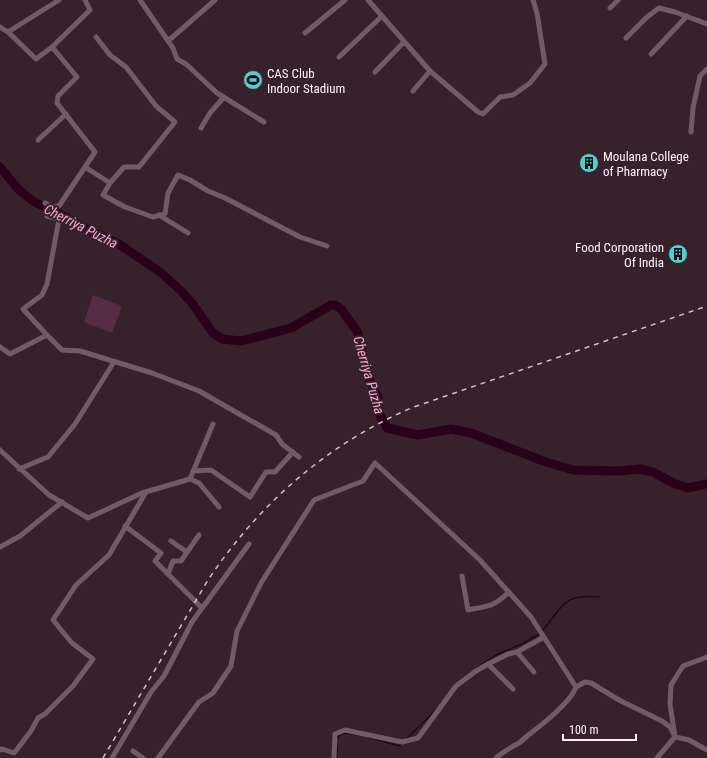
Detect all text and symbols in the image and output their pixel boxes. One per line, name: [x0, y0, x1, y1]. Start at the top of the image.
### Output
place label: CAS Club Indoor Stadium: [267, 66, 345, 96]
sports icon: CAS Club Indoor Stadium: [242, 69, 264, 91]
place label: Moulana College of Pharmacy: [603, 149, 689, 179]
building icon: Moulana College of Pharmacy: [578, 152, 600, 174]
water label: Cherriya Puzha: [42, 201, 120, 251]
place label: Food Corporation Of India: [575, 240, 664, 270]
building icon: Food Corporation Of India: [667, 243, 689, 265]
water label: Cherriya Puzha: [350, 334, 388, 416]
scale bar: [563, 716, 636, 742]
text: 100 m: [569, 723, 599, 737]

